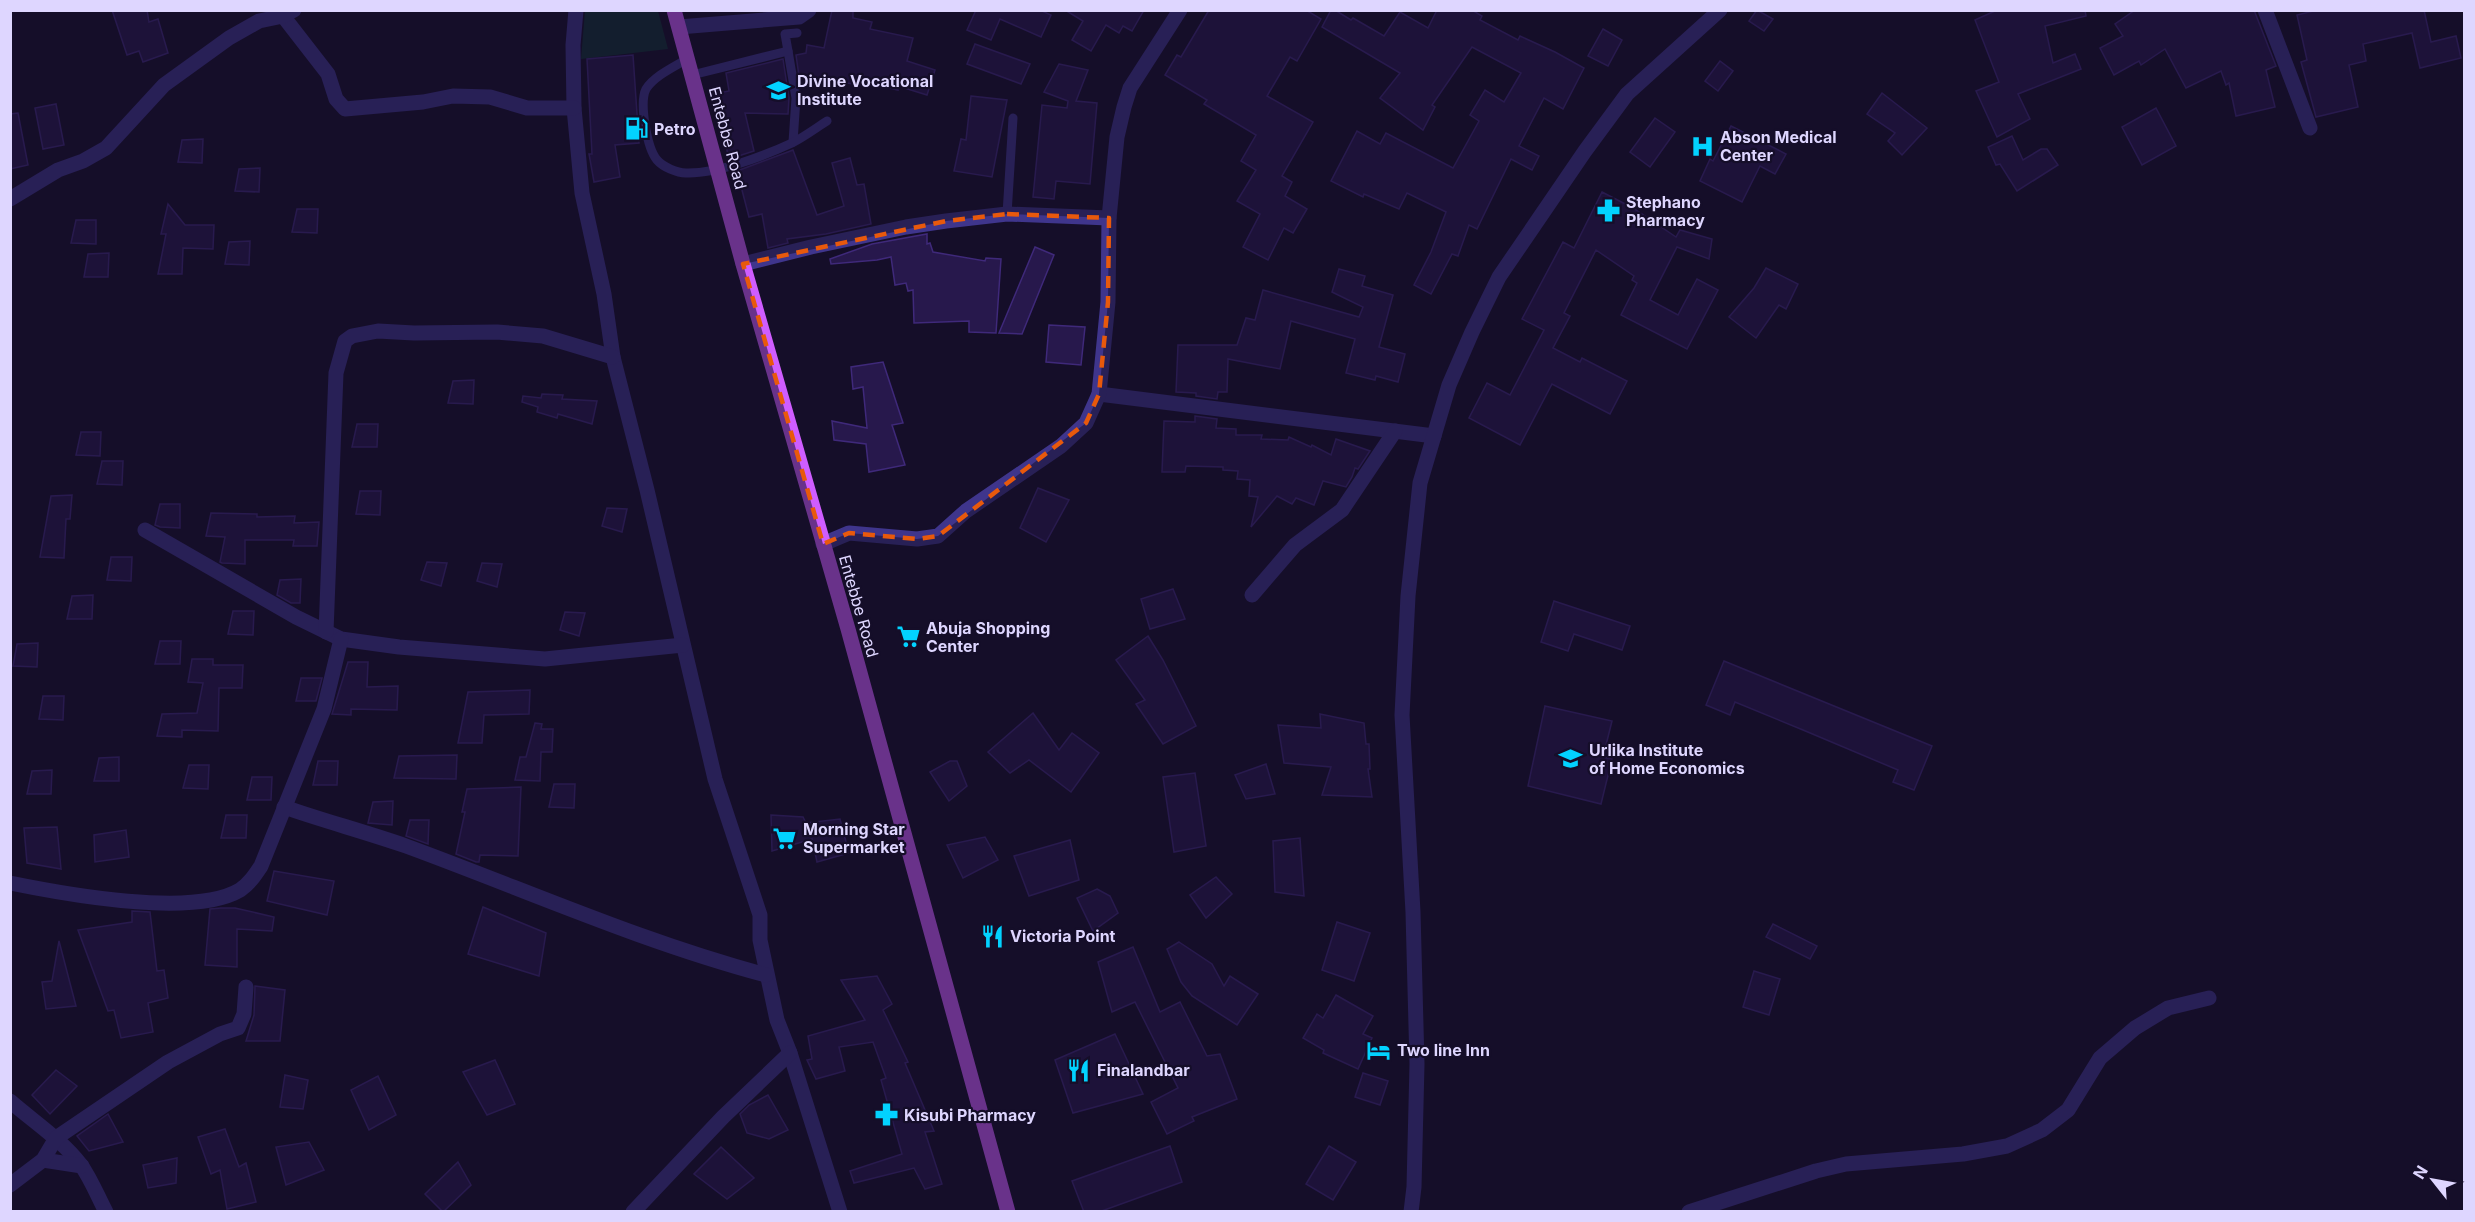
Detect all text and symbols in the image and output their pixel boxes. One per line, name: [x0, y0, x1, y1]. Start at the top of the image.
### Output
place label: Divine Vocational Institute: [797, 71, 933, 109]
school or university icon: Divine Vocational Institute: [766, 77, 792, 103]
street label: Entebbe Road: [705, 84, 751, 192]
fuel station icon: Petro: [623, 116, 649, 142]
place label: Petro: [654, 119, 696, 139]
place label: Abson Medical Center: [1720, 127, 1837, 165]
hospital icon: Abson Medical Center: [1689, 133, 1715, 159]
place label: Stephano Pharmacy: [1626, 192, 1705, 230]
pharmacy icon: Stephano Pharmacy: [1595, 198, 1621, 224]
street label: Entebbe Road: [835, 553, 883, 659]
place label: Abuja Shopping Center: [926, 618, 1050, 656]
supermarket icon: Abuja Shopping Center: [895, 624, 921, 650]
place label: Urlika Institute of Home Economics: [1589, 740, 1745, 778]
school or university icon: Urlika Institute of Home Economics: [1558, 746, 1584, 772]
place label: Morning Star Supermarket: [803, 819, 905, 857]
supermarket icon: Morning Star Supermarket: [772, 825, 798, 851]
restaurant icon: Victoria Point: [979, 923, 1005, 949]
place label: Victoria Point: [1010, 926, 1116, 946]
hotel icon: Two line Inn: [1366, 1037, 1392, 1063]
place label: Two line Inn: [1397, 1040, 1490, 1060]
restaurant icon: Finalandbar: [1066, 1057, 1092, 1083]
place label: Finalandbar: [1097, 1060, 1190, 1080]
pharmacy icon: Kisubi Pharmacy: [873, 1102, 899, 1128]
place label: Kisubi Pharmacy: [904, 1105, 1036, 1125]
north arrow: [2403, 1150, 2463, 1210]
text: N: [2408, 1162, 2432, 1183]

